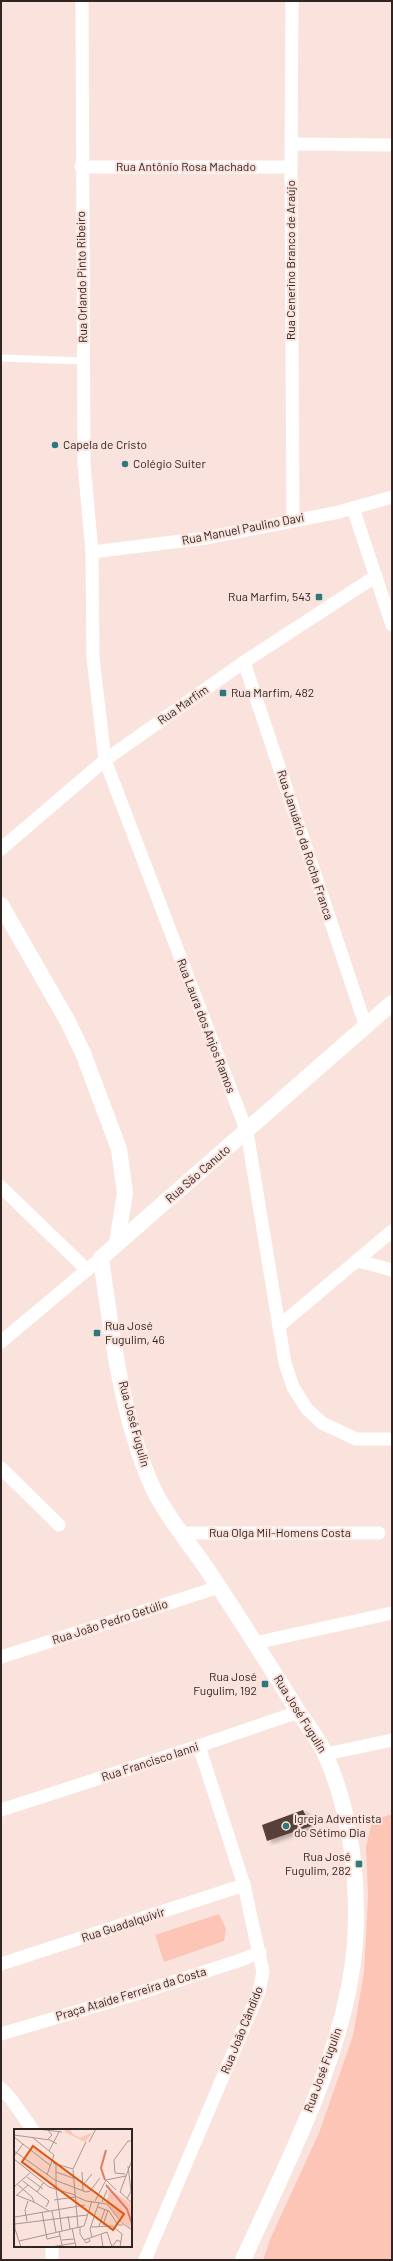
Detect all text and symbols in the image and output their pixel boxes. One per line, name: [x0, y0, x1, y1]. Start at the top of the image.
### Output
street label: Rua Antônio Rosa Machado: [116, 159, 256, 173]
street label: Rua Cenerino Branco de Araújo: [283, 180, 297, 340]
street label: Rua Orlando Pinto Ribeiro: [73, 211, 89, 343]
place label: Capela de Cristo: [63, 437, 147, 451]
marker: Capela de Cristo: [50, 440, 60, 450]
place label: Colégio Suiter: [133, 456, 206, 470]
marker: Colégio Suiter: [120, 459, 130, 469]
street label: Rua Manuel Paulino Davi: [180, 509, 305, 547]
place label: Rua Marfim, 543: [228, 589, 311, 603]
marker: Rua Marfim, 543: [314, 592, 324, 602]
street label: Rua Marfim: [154, 682, 211, 727]
place label: Rua Marfim, 482: [231, 685, 314, 699]
marker: Rua Marfim, 482: [218, 688, 228, 698]
street label: Rua Januário da Rocha Franca: [275, 768, 337, 921]
street label: Rua Laura dos Anjos Ramos: [175, 956, 239, 1095]
street label: Rua São Canuto: [162, 1141, 233, 1205]
place label: Rua José Fugulim, 46: [105, 1318, 165, 1346]
marker: Rua José Fugulim, 46: [92, 1328, 102, 1338]
street label: Rua José Fugulin: [117, 1379, 153, 1468]
street label: Rua Olga Mil-Homens Costa: [209, 1525, 351, 1539]
street label: Rua João Pedro Getúlio: [50, 1596, 169, 1646]
place label: Rua José Fugulim, 192: [193, 1669, 257, 1697]
street label: Rua José Fugulin: [271, 1672, 330, 1755]
marker: Rua José Fugulim, 192: [260, 1679, 270, 1689]
street label: Rua Francisco Ianni: [99, 1739, 200, 1783]
place label: Igreja Adventista do Sétimo Dia: [294, 1811, 381, 1839]
marker: Igreja Adventista do Sétimo Dia: [281, 1821, 291, 1831]
place label: Rua José Fugulim, 282: [285, 1849, 351, 1877]
marker: Rua José Fugulim, 282: [354, 1859, 364, 1869]
street label: Rua Guadalquivir: [79, 1904, 167, 1944]
street label: Praça Ataíde Ferreira da Costa: [54, 1963, 208, 2023]
street label: Rua João Cândido: [217, 1984, 265, 2075]
street label: Rua José Fugulin: [300, 2026, 344, 2114]
inset map: [14, 2129, 132, 2247]

